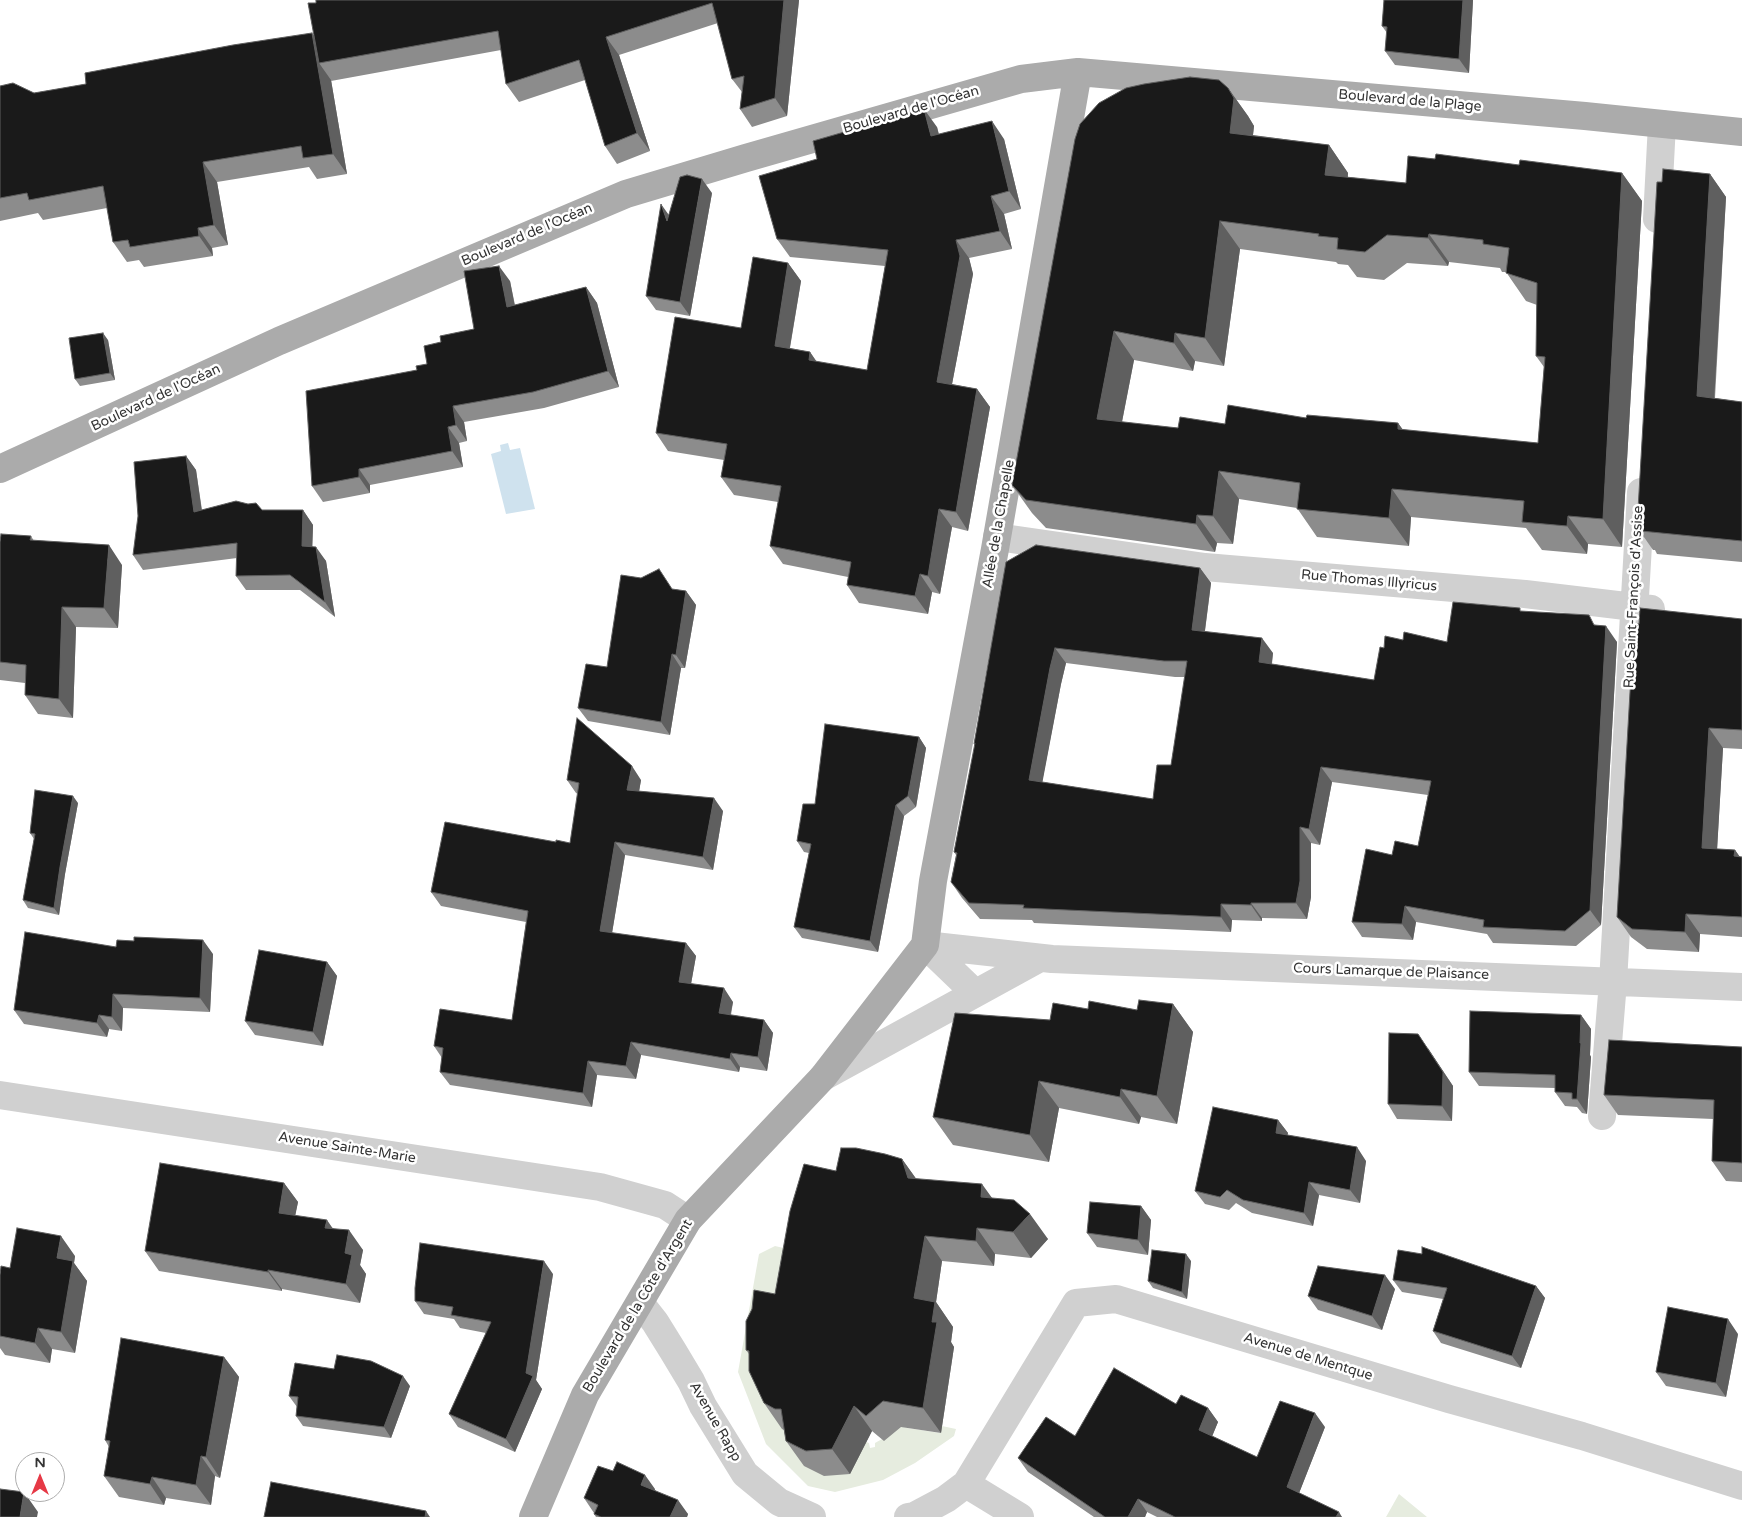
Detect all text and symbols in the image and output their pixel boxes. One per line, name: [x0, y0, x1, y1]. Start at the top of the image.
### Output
street label: Boulevard de l'Océan: [841, 83, 981, 137]
street label: Boulevard de la Plage: [1338, 86, 1482, 116]
street label: Boulevard de l'Océan: [459, 200, 595, 270]
street label: Boulevard de l'Océan: [89, 361, 223, 435]
street label: Allée de la Chapelle: [979, 459, 1019, 589]
street label: Rue Saint-François d'Assise: [1621, 505, 1647, 689]
street label: Rue Thomas Illyricus: [1300, 567, 1438, 595]
street label: Cours Lamarque de Plaisance: [1293, 960, 1489, 984]
street label: Avenue Sainte-Marie: [277, 1129, 417, 1167]
street label: Boulevard de la Côte d'Argent: [580, 1216, 696, 1396]
street label: Avenue de Mentque: [1241, 1329, 1375, 1385]
street label: Avenue Rapp: [685, 1379, 745, 1465]
north arrow: [15, 1452, 65, 1502]
text: N: [34, 1454, 46, 1471]

